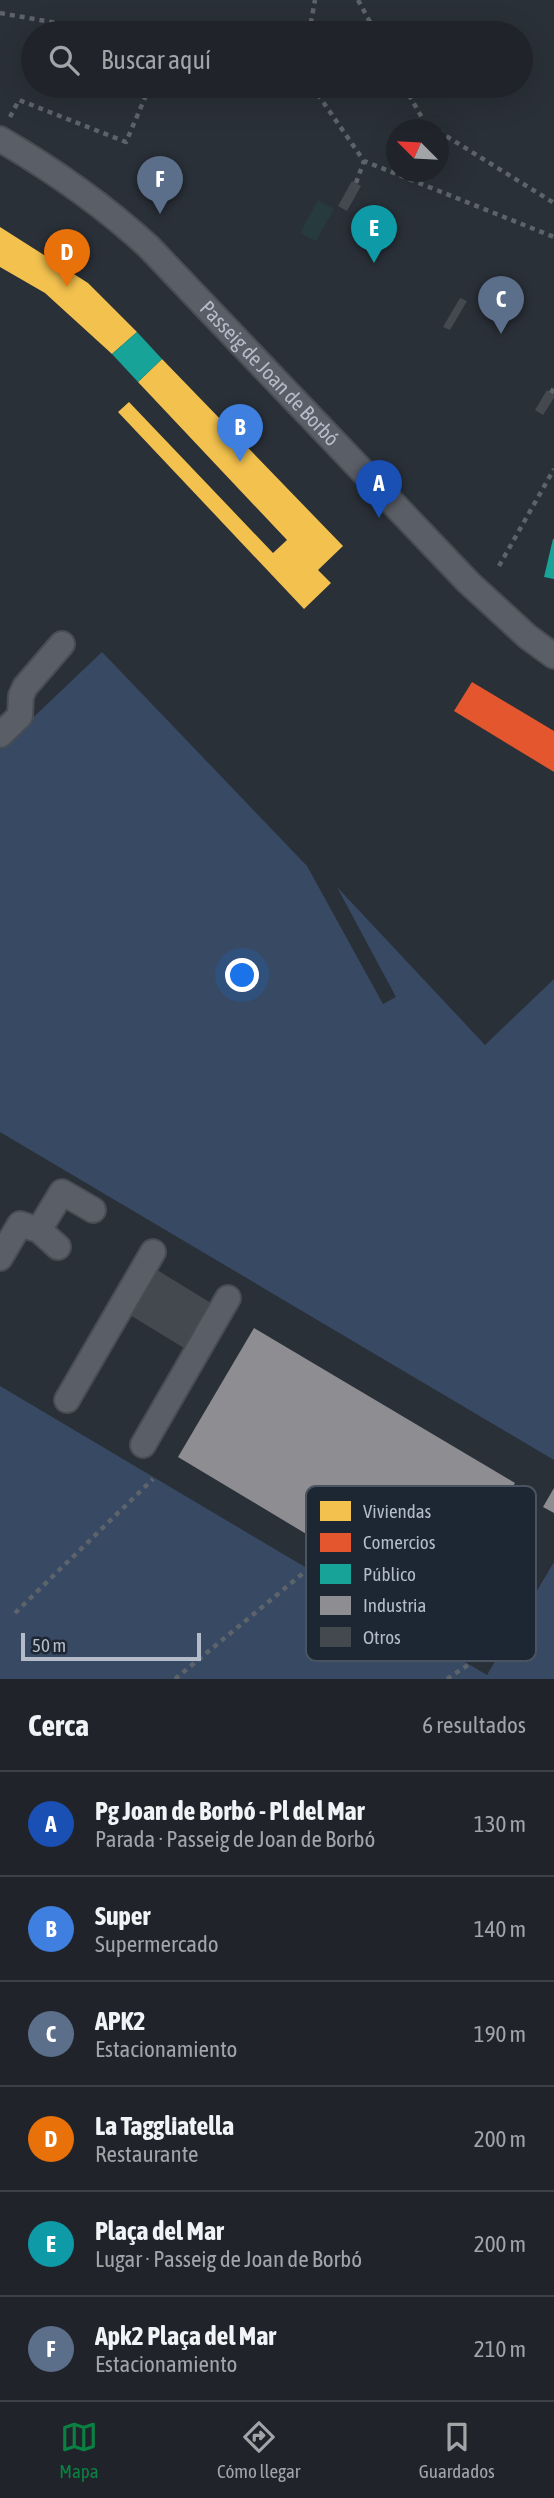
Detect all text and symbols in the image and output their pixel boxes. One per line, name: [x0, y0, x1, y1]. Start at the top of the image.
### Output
search box: [21, 21, 533, 98]
icon: search: [45, 41, 83, 79]
text: Buscar aquí: [101, 45, 211, 75]
north arrow: [386, 119, 449, 182]
pin: F: [137, 156, 183, 214]
pin: E: [351, 205, 397, 263]
pin: D: [44, 229, 90, 287]
pin: C: [478, 276, 524, 334]
street label: Passeig de Joan de Borbó: [195, 296, 345, 450]
pin: B: [217, 404, 263, 462]
pin: A: [356, 460, 402, 518]
your location: [225, 958, 259, 992]
legend: [306, 1486, 536, 1661]
text: Viviendas: [363, 1500, 432, 1522]
text: Comercios: [363, 1531, 436, 1553]
text: Público: [363, 1563, 416, 1585]
text: Industria: [363, 1594, 426, 1616]
text: Otros: [363, 1626, 401, 1648]
scale bar: [21, 1630, 201, 1662]
text: 50 m: [32, 1634, 66, 1656]
text: Cerca: [28, 1708, 89, 1742]
text: 6 resultados: [422, 1712, 526, 1738]
text: Pg Joan de Borbó - Pl del Mar: [95, 1796, 364, 1826]
text: A: [45, 1811, 57, 1837]
text: 130 m: [474, 1811, 526, 1837]
text: Parada · Passeig de Joan de Borbó: [95, 1826, 375, 1852]
text: Super: [95, 1901, 150, 1931]
text: B: [46, 1916, 56, 1942]
text: 140 m: [474, 1916, 526, 1942]
text: Supermercado: [95, 1931, 219, 1957]
text: APK2: [95, 2006, 145, 2036]
text: C: [46, 2021, 56, 2047]
text: 190 m: [474, 2021, 526, 2047]
text: Estacionamiento: [95, 2036, 237, 2062]
text: La Taggliatella: [95, 2111, 234, 2141]
text: D: [45, 2126, 57, 2152]
text: 200 m: [474, 2126, 526, 2152]
text: Restaurante: [95, 2141, 199, 2167]
text: Plaça del Mar: [95, 2216, 224, 2246]
text: E: [46, 2231, 56, 2257]
text: 200 m: [474, 2231, 526, 2257]
text: Lugar · Passeig de Joan de Borbó: [95, 2246, 362, 2272]
text: Apk2 Plaça del Mar: [95, 2321, 276, 2351]
text: F: [46, 2336, 56, 2362]
text: 210 m: [474, 2336, 526, 2362]
text: Estacionamiento: [95, 2351, 237, 2377]
tab: Mapa: [59, 2418, 99, 2482]
tab: Cómo llegar: [217, 2418, 300, 2482]
tab: Guardados: [419, 2418, 495, 2482]

